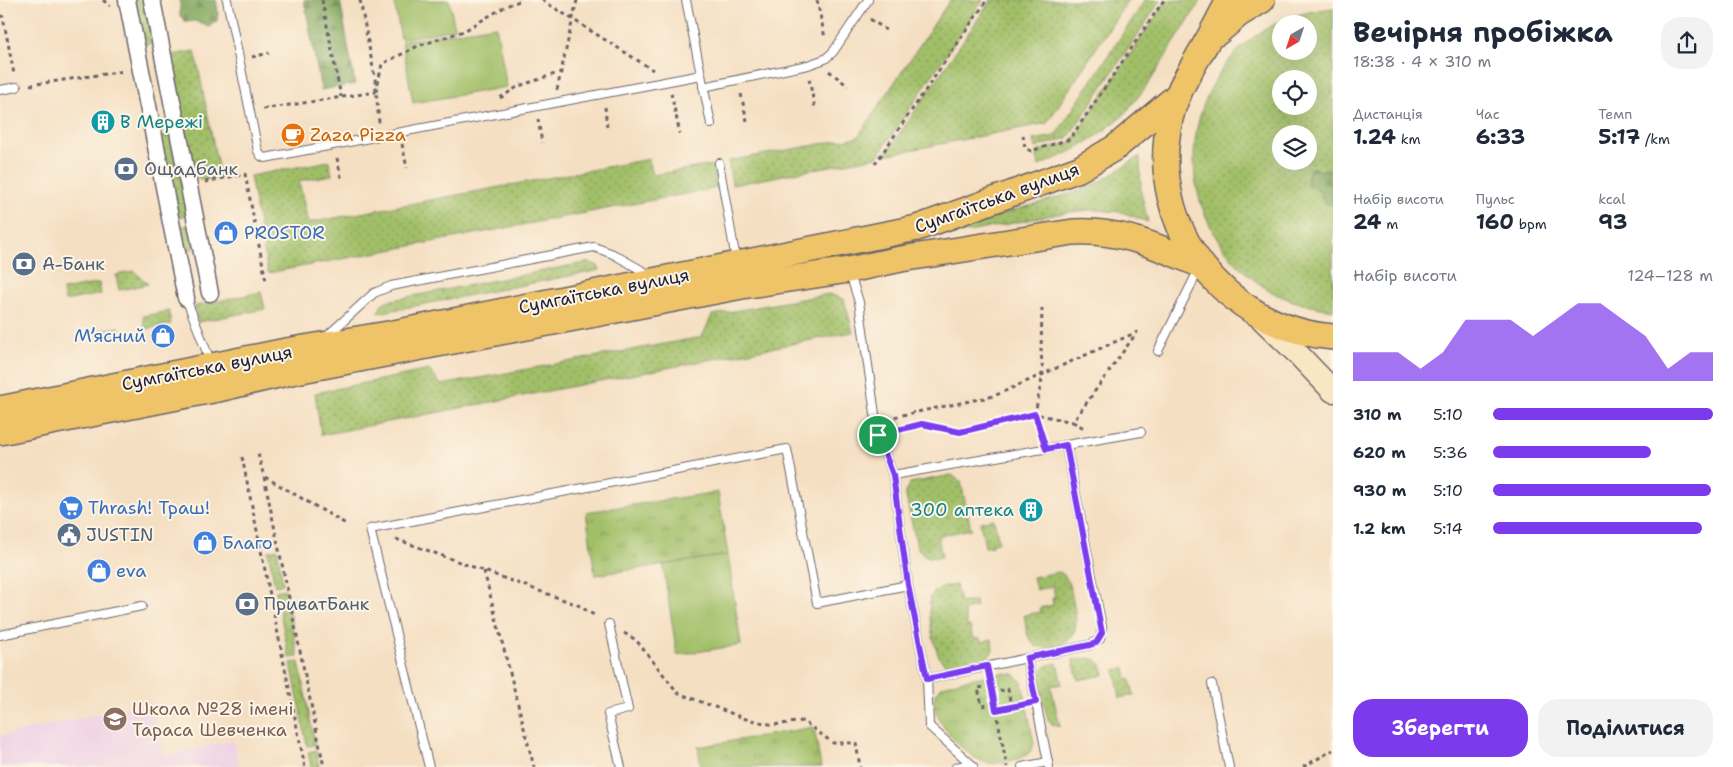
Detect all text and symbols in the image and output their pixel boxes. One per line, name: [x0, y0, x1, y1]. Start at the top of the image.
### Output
text: Вечірня пробіжка: [1353, 13, 1613, 51]
north arrow: [1272, 15, 1318, 60]
map controls: [1272, 15, 1317, 170]
button: share: [1661, 17, 1713, 69]
text: 18:38 · 4 × 310 m: [1353, 51, 1491, 72]
button: locate: [1272, 70, 1317, 115]
text: Дистанція: [1353, 105, 1423, 123]
text: Час: [1476, 105, 1500, 123]
text: Темп: [1598, 105, 1632, 123]
building icon: В Мережі: [90, 109, 116, 135]
place label: В Мережі: [120, 110, 203, 134]
cafe icon: Zaza Pizza: [280, 122, 306, 148]
place label: Zaza Pizza: [310, 123, 406, 147]
text: 1.24: [1353, 123, 1396, 151]
text: 6:33: [1476, 123, 1525, 151]
text: 5:17: [1598, 123, 1640, 151]
button: layers: [1272, 125, 1317, 170]
text: km: [1396, 130, 1421, 148]
text: /km: [1640, 130, 1670, 148]
bank icon: Ощадбанк: [113, 156, 139, 182]
place label: Ощадбанк: [144, 157, 238, 181]
street label: Сумгаїтська вулиця: [911, 157, 1083, 239]
text: Набір висоти: [1353, 190, 1444, 208]
text: Пульс: [1476, 190, 1515, 208]
text: kcal: [1598, 190, 1626, 208]
text: 24: [1353, 208, 1382, 236]
text: 160: [1476, 208, 1514, 236]
text: 93: [1598, 208, 1627, 236]
text: m: [1382, 215, 1398, 233]
text: bpm: [1514, 215, 1547, 233]
shop icon: PROSTOR: [213, 220, 239, 246]
place label: PROSTOR: [244, 221, 325, 245]
bank icon: А-Банк: [11, 251, 37, 277]
place label: А-Банк: [42, 252, 105, 276]
street label: Сумгаїтська вулиця: [517, 263, 691, 319]
text: Набір висоти: [1353, 265, 1457, 286]
text: 124–128 m: [1628, 265, 1713, 286]
shop icon: М’ясний: [150, 323, 176, 349]
place label: М’ясний: [74, 324, 146, 348]
street label: Сумгаїтська вулиця: [120, 340, 294, 396]
text: 310 m: [1353, 404, 1402, 425]
text: 5:10: [1433, 404, 1463, 425]
pin: [857, 414, 899, 456]
icon: arrive: [864, 421, 892, 449]
text: 620 m: [1353, 442, 1406, 463]
text: 5:36: [1433, 442, 1468, 463]
text: 930 m: [1353, 480, 1406, 501]
text: 5:10: [1433, 480, 1463, 501]
supermarket icon: Thrash! Траш!: [58, 495, 84, 521]
place label: Thrash! Траш!: [88, 496, 210, 520]
building icon: 300 аптека: [1018, 497, 1044, 523]
place label: 300 аптека: [910, 498, 1014, 522]
text: 1.2 km: [1353, 518, 1406, 539]
text: 5:14: [1433, 518, 1463, 539]
public building icon: JUSTIN: [56, 522, 82, 548]
place label: JUSTIN: [86, 523, 153, 547]
shop icon: Благо: [192, 530, 218, 556]
place label: Благо: [222, 531, 273, 555]
shop icon: eva: [86, 558, 112, 584]
place label: eva: [116, 559, 146, 583]
bank icon: ПриватБанк: [234, 591, 260, 617]
place label: ПриватБанк: [264, 592, 370, 616]
place label: Школа №28 імені Тараса Шевченка: [132, 697, 294, 742]
button: Зберегти: [1353, 699, 1528, 757]
button: Поділитися: [1538, 699, 1713, 757]
school or university icon: Школа №28 імені Тараса Шевченка: [102, 706, 128, 732]

